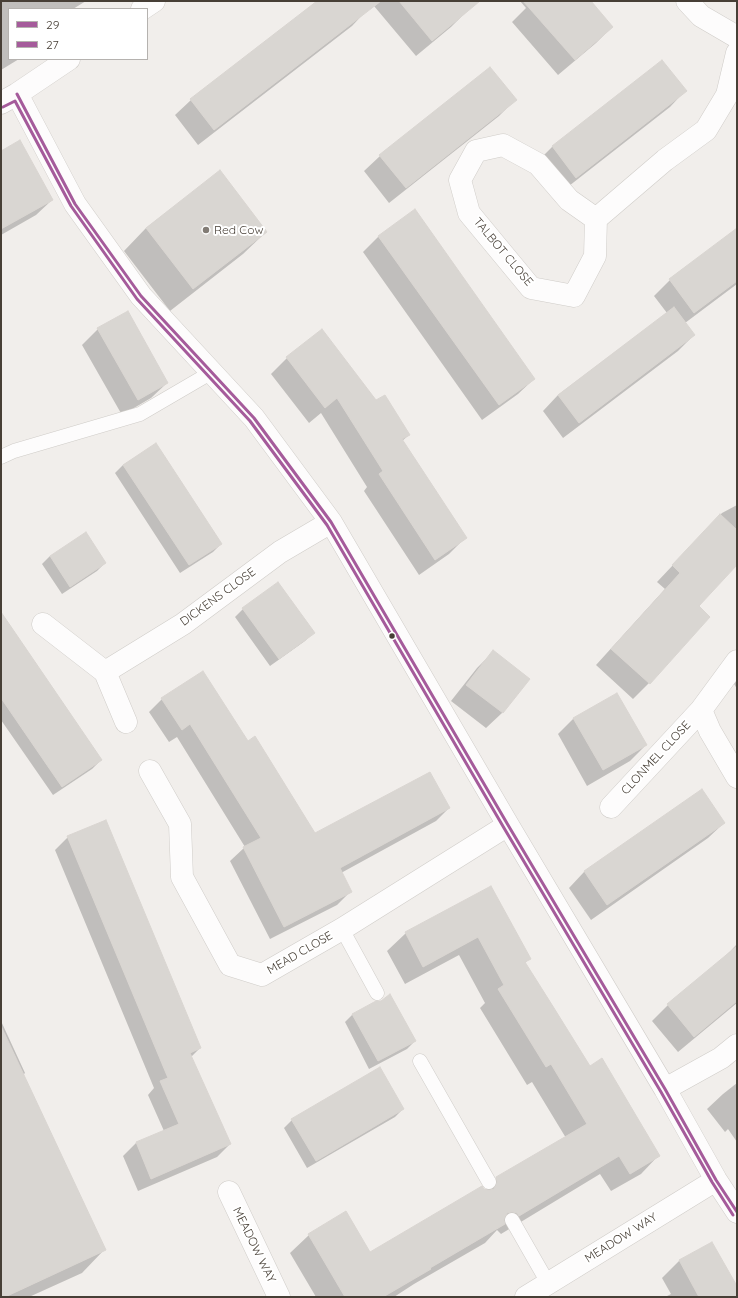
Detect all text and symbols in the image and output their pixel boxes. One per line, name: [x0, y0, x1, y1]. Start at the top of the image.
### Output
legend: [8, 8, 148, 60]
text: 29: [46, 17, 59, 32]
text: 27: [46, 37, 59, 52]
street label: TALBOT CLOSE: [470, 215, 536, 289]
place label: Red Cow: [214, 223, 263, 237]
marker: Red Cow: [201, 225, 211, 235]
street label: DICKENS CLOSE: [177, 565, 259, 629]
unlabelled marker: [387, 631, 397, 641]
street label: CLONMEL CLOSE: [618, 718, 694, 798]
street label: MEAD CLOSE: [265, 928, 335, 978]
street label: MEADOW WAY: [229, 1205, 279, 1285]
street label: MEADOW WAY: [582, 1210, 660, 1266]

